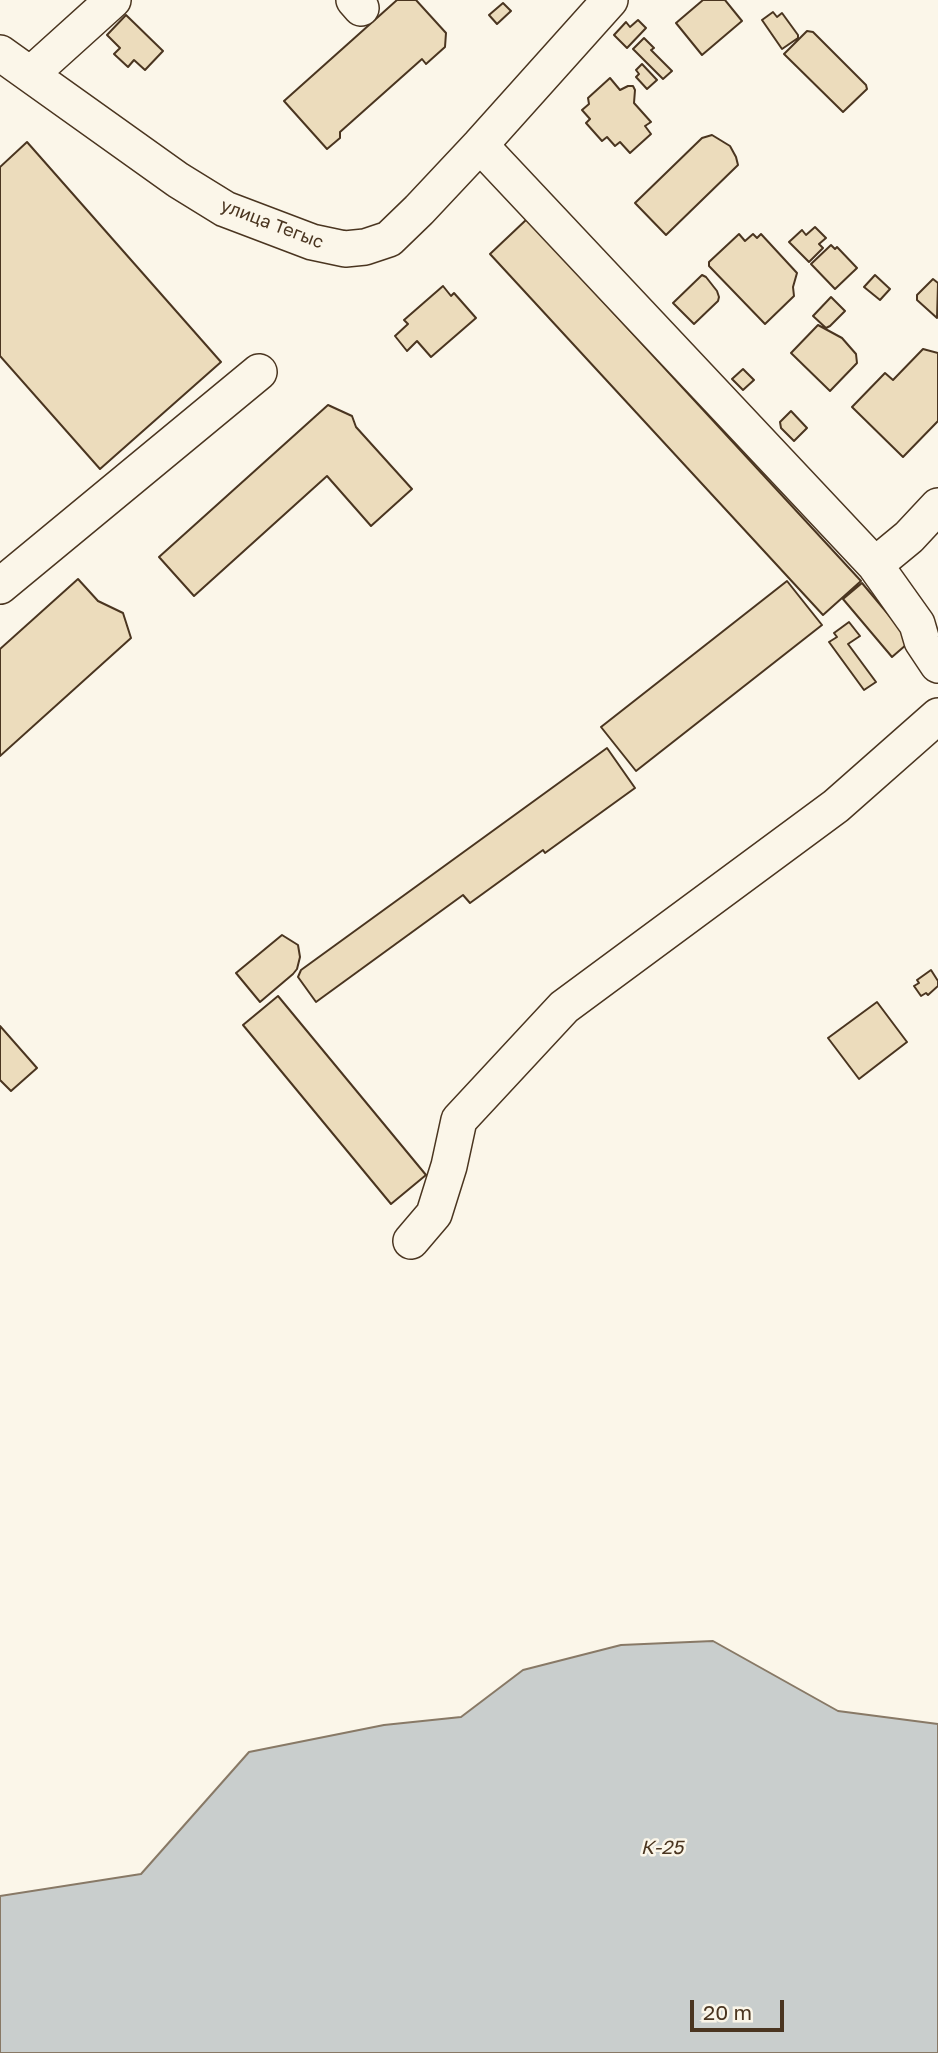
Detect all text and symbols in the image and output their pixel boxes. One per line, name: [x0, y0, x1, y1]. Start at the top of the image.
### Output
street label: улица Тегыс: [218, 194, 326, 254]
water label: К-25: [641, 1837, 683, 1859]
scale bar: [693, 1986, 788, 2030]
text: 20 m: [703, 1999, 752, 2025]

